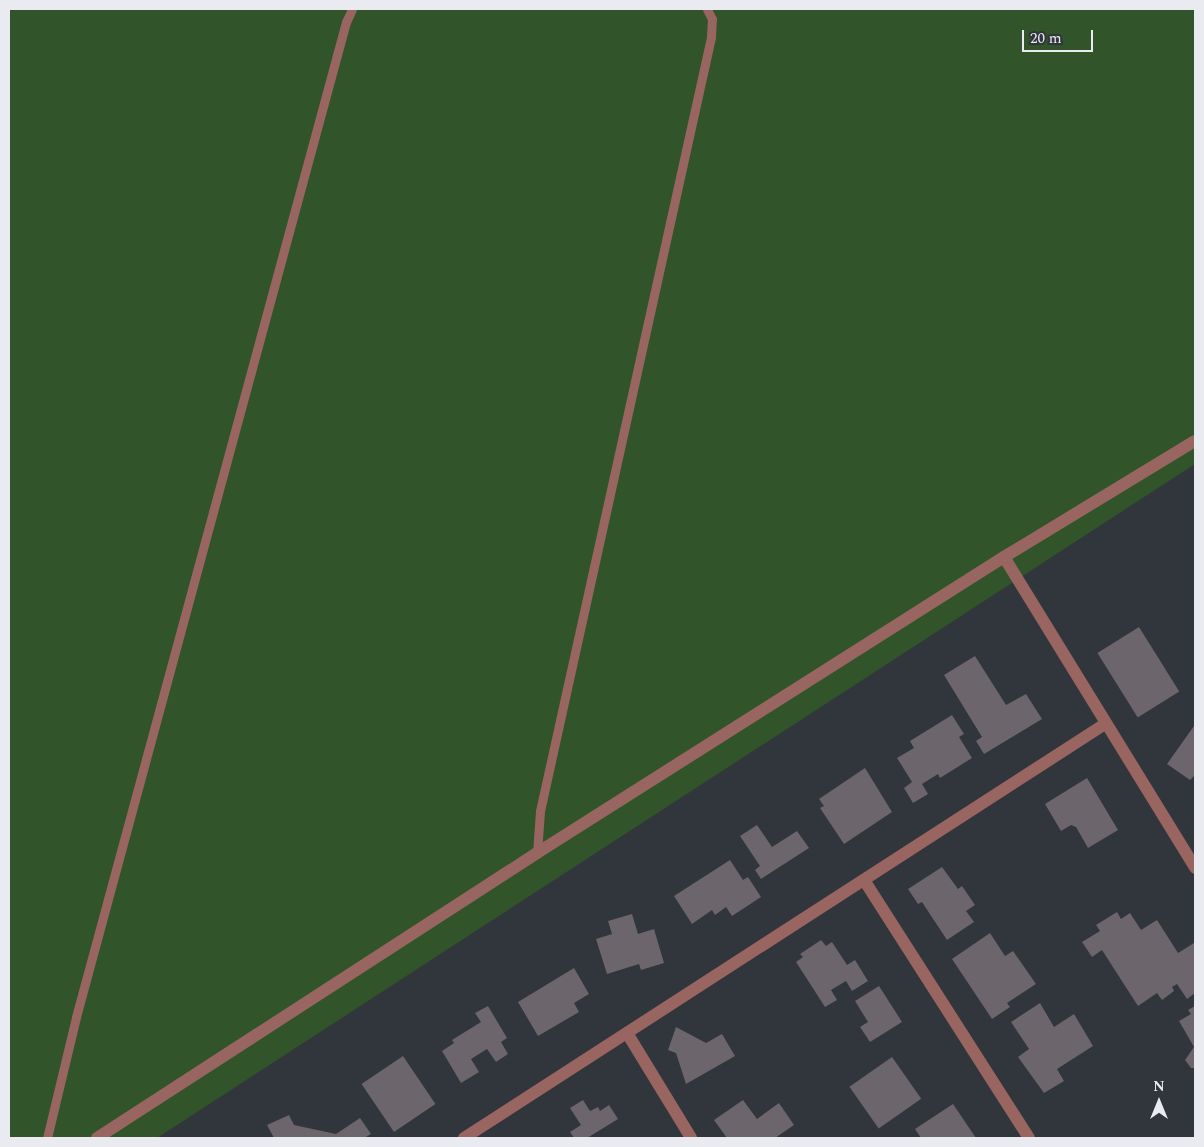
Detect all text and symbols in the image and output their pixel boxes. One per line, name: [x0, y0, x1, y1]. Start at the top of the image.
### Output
scale bar: [1024, 20, 1095, 52]
text: 20 m: [1030, 27, 1062, 50]
text: N: [1153, 1076, 1165, 1097]
north arrow: [1134, 1077, 1184, 1127]

